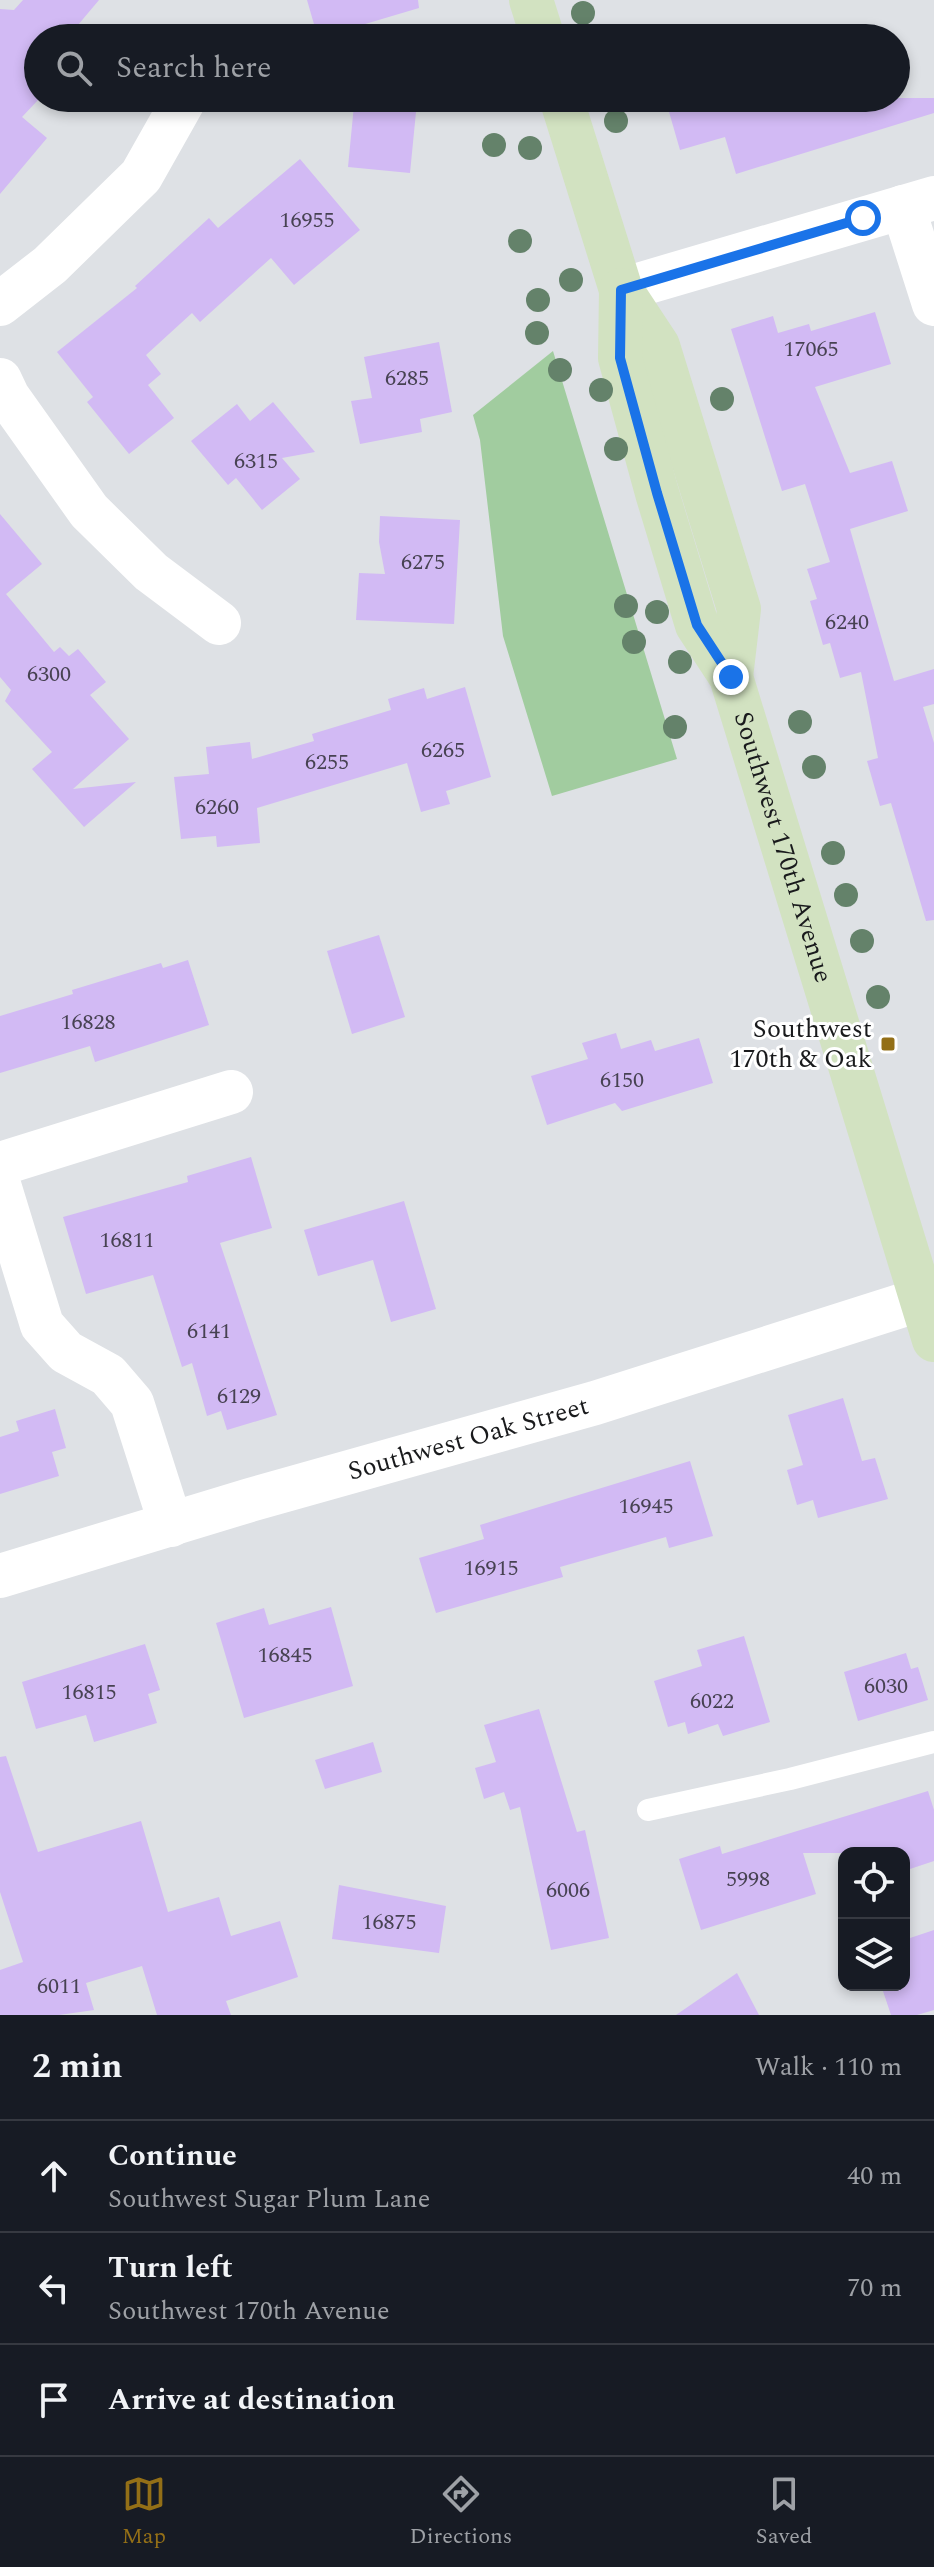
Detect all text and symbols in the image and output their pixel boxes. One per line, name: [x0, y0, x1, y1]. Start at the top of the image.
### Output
search box: [24, 24, 910, 112]
text: Search here: [116, 45, 272, 91]
icon: search: [52, 46, 96, 90]
route start: [845, 200, 881, 236]
house number: 16955: [279, 204, 335, 237]
house number: 17065: [783, 333, 839, 366]
house number: 6285: [385, 362, 429, 395]
house number: 6315: [234, 445, 278, 478]
house number: 6275: [401, 546, 445, 579]
house number: 6240: [825, 606, 869, 639]
house number: 6300: [27, 658, 71, 691]
route end: [713, 659, 749, 695]
street label: Southwest 170th Avenue: [723, 707, 843, 988]
house number: 6265: [421, 734, 465, 767]
house number: 6255: [305, 746, 349, 779]
house number: 6260: [195, 791, 239, 824]
house number: 16828: [60, 1006, 116, 1039]
place label: Southwest 170th & Oak: [730, 1009, 872, 1079]
marker: Southwest 170th & Oak: [879, 1035, 897, 1053]
house number: 6150: [600, 1064, 644, 1097]
house number: 16811: [99, 1224, 155, 1257]
house number: 6141: [187, 1315, 231, 1348]
house number: 6129: [217, 1380, 261, 1413]
street label: Southwest Oak Street: [343, 1386, 593, 1492]
house number: 16945: [618, 1490, 674, 1523]
house number: 16915: [463, 1552, 519, 1585]
house number: 16845: [257, 1639, 313, 1672]
house number: 6030: [864, 1670, 908, 1703]
house number: 16815: [61, 1676, 117, 1709]
house number: 6022: [690, 1685, 734, 1718]
map controls: [838, 1847, 910, 1991]
button: locate: [838, 1847, 910, 1919]
house number: 5998: [726, 1863, 770, 1896]
house number: 6006: [546, 1874, 590, 1907]
house number: 16875: [361, 1906, 417, 1939]
button: layers: [838, 1919, 910, 1991]
house number: 6011: [37, 1970, 81, 2003]
text: 2 min: [32, 2041, 122, 2093]
text: Walk · 110 m: [755, 2047, 902, 2087]
text: Continue: [108, 2133, 237, 2179]
icon: ahead: [32, 2154, 76, 2198]
text: 40 m: [847, 2156, 902, 2196]
text: Southwest Sugar Plum Lane: [108, 2179, 430, 2219]
text: Turn left: [108, 2245, 233, 2291]
icon: left: [32, 2266, 76, 2310]
text: 70 m: [847, 2268, 902, 2308]
text: Southwest 170th Avenue: [108, 2291, 390, 2331]
text: Arrive at destination: [108, 2377, 395, 2423]
icon: arrive: [32, 2378, 76, 2422]
tab: Map: [122, 2472, 166, 2553]
tab: Directions: [410, 2472, 512, 2553]
tab: Saved: [756, 2472, 812, 2553]

